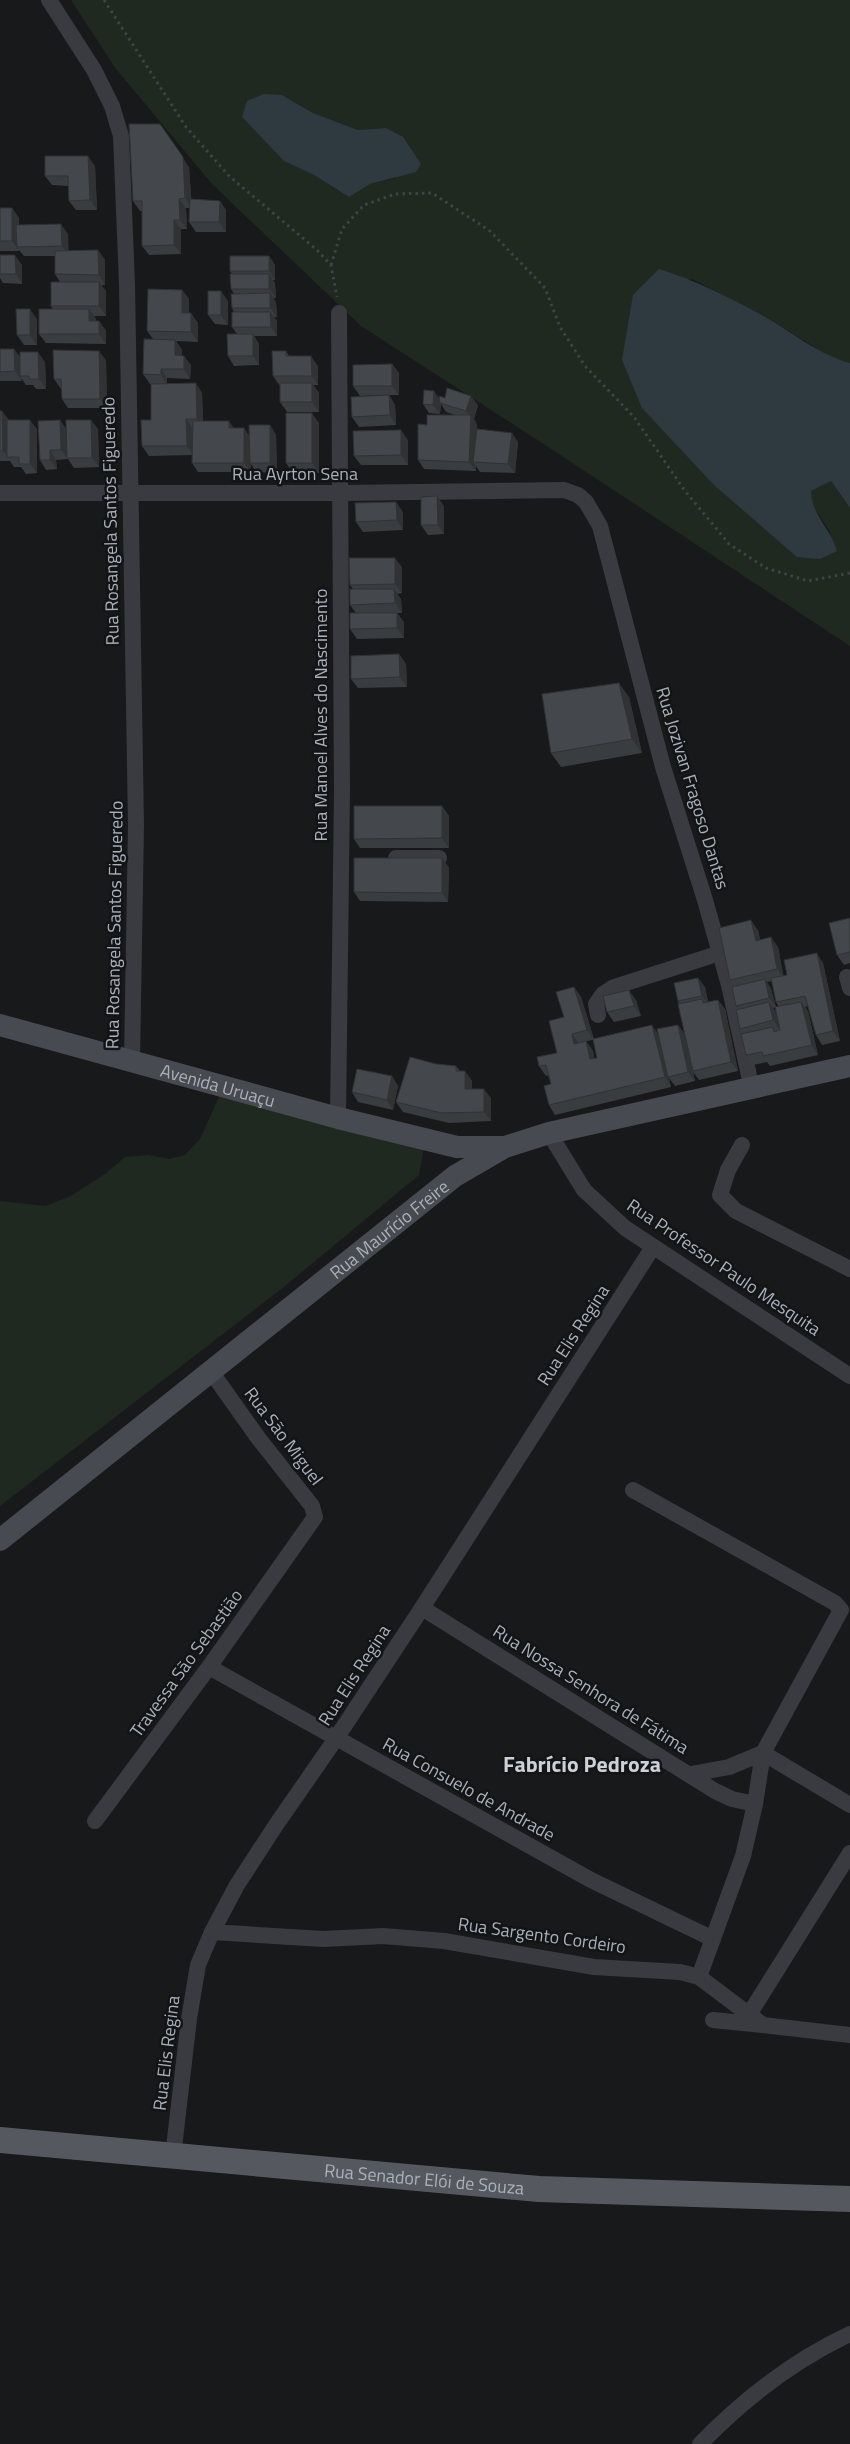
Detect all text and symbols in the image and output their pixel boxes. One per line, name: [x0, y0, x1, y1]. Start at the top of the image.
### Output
street label: Rua Rosangela Santos Figueredo: [94, 397, 126, 645]
street label: Rua Ayrton Sena: [232, 460, 358, 487]
street label: Rua Manoel Alves do Nascimento: [307, 589, 334, 841]
street label: Rua Jozivan Fragoso Dantas: [649, 683, 737, 893]
street label: Rua Rosangela Santos Figueredo: [98, 801, 130, 1049]
street label: Avenida Uruaçu: [157, 1056, 278, 1114]
street label: Rua Maurício Freire: [323, 1173, 454, 1285]
street label: Rua Professor Paulo Mesquita: [622, 1192, 826, 1342]
street label: Rua Elis Regina: [530, 1279, 616, 1391]
street label: Rua São Miguel: [238, 1381, 330, 1491]
street label: Travessa São Sebastião: [123, 1583, 249, 1743]
street label: Rua Nossa Senhora de Fátima: [488, 1618, 694, 1760]
street label: Rua Elis Regina: [311, 1619, 397, 1731]
street label: Rua Consuelo de Andrade: [378, 1730, 560, 1848]
district label: Fabrício Pedroza: [503, 1747, 661, 1781]
street label: Rua Sargento Cordeiro: [456, 1910, 628, 1960]
street label: Rua Elis Regina: [146, 1994, 186, 2112]
street label: Rua Senador Elói de Souza: [323, 2156, 525, 2201]

